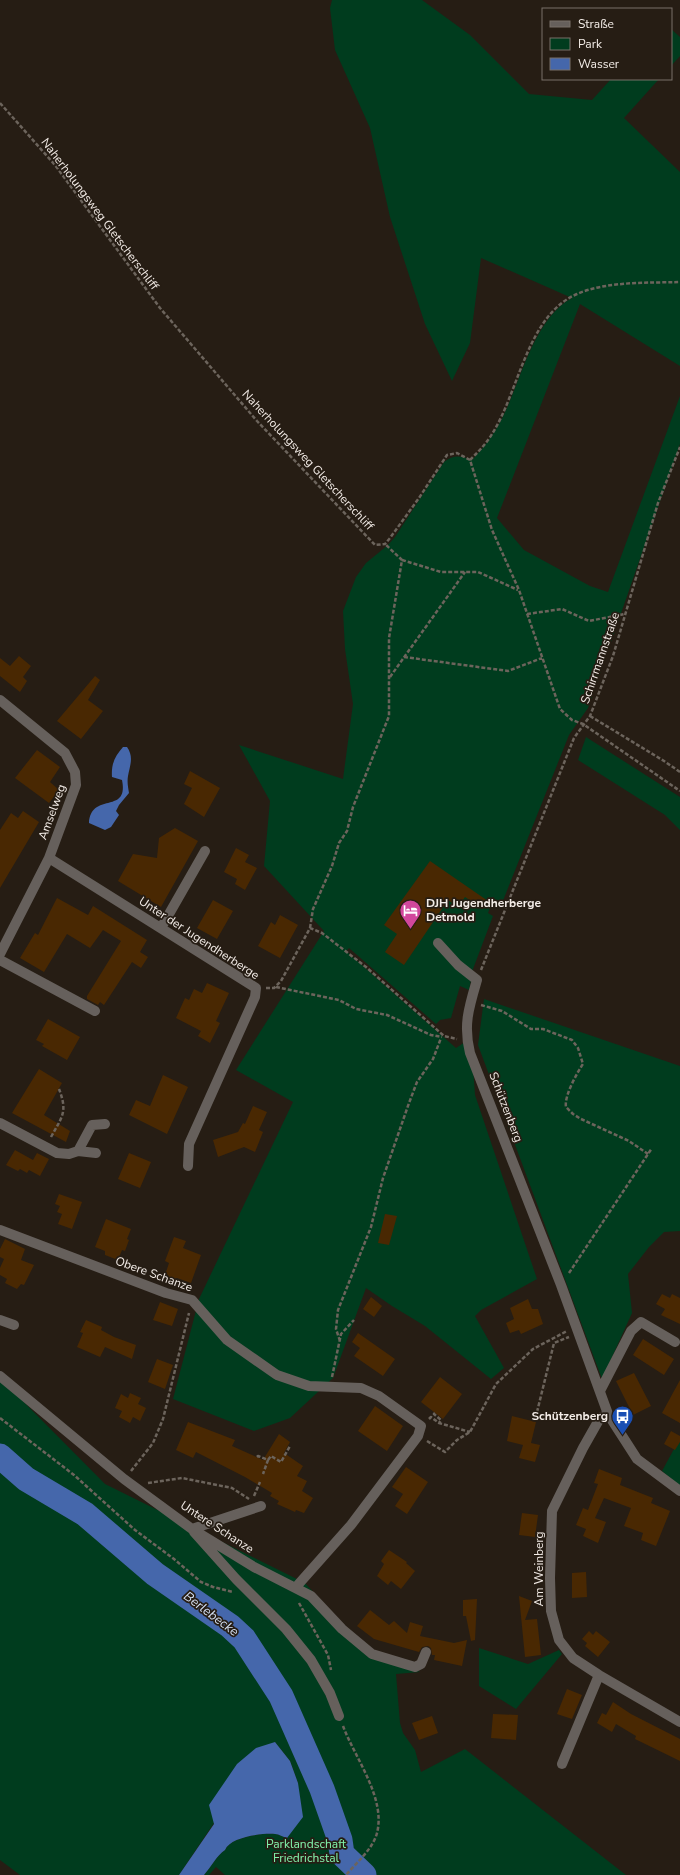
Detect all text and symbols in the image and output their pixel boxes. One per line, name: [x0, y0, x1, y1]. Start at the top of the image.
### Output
legend: [542, 8, 672, 80]
text: Straße: [578, 16, 614, 32]
text: Park: [578, 36, 603, 52]
text: Wasser: [578, 56, 620, 72]
street label: Naherholungsweg Gletscherschliff: [38, 135, 163, 294]
street label: Naherholungsweg Gletscherschliff: [239, 386, 378, 534]
street label: Schirrmannstraße: [577, 610, 623, 706]
street label: Amselweg: [35, 782, 69, 842]
street label: Unter der Jugendherberge: [136, 893, 262, 983]
place label: DJH Jugendherberge Detmold: [426, 895, 541, 925]
hotel icon: DJH Jugendherberge Detmold: [397, 897, 423, 930]
street label: Schützenberg: [485, 1070, 527, 1144]
street label: Obere Schanze: [113, 1253, 195, 1295]
bus stop icon: Schützenberg: [610, 1403, 636, 1436]
place label: Schützenberg: [532, 1408, 608, 1424]
street label: Untere Schanze: [177, 1497, 257, 1557]
street label: Am Weinberg: [531, 1531, 547, 1607]
water label: Berlebecke: [180, 1587, 242, 1641]
park label: Parklandschaft Friedrichstal: [266, 1836, 347, 1866]

